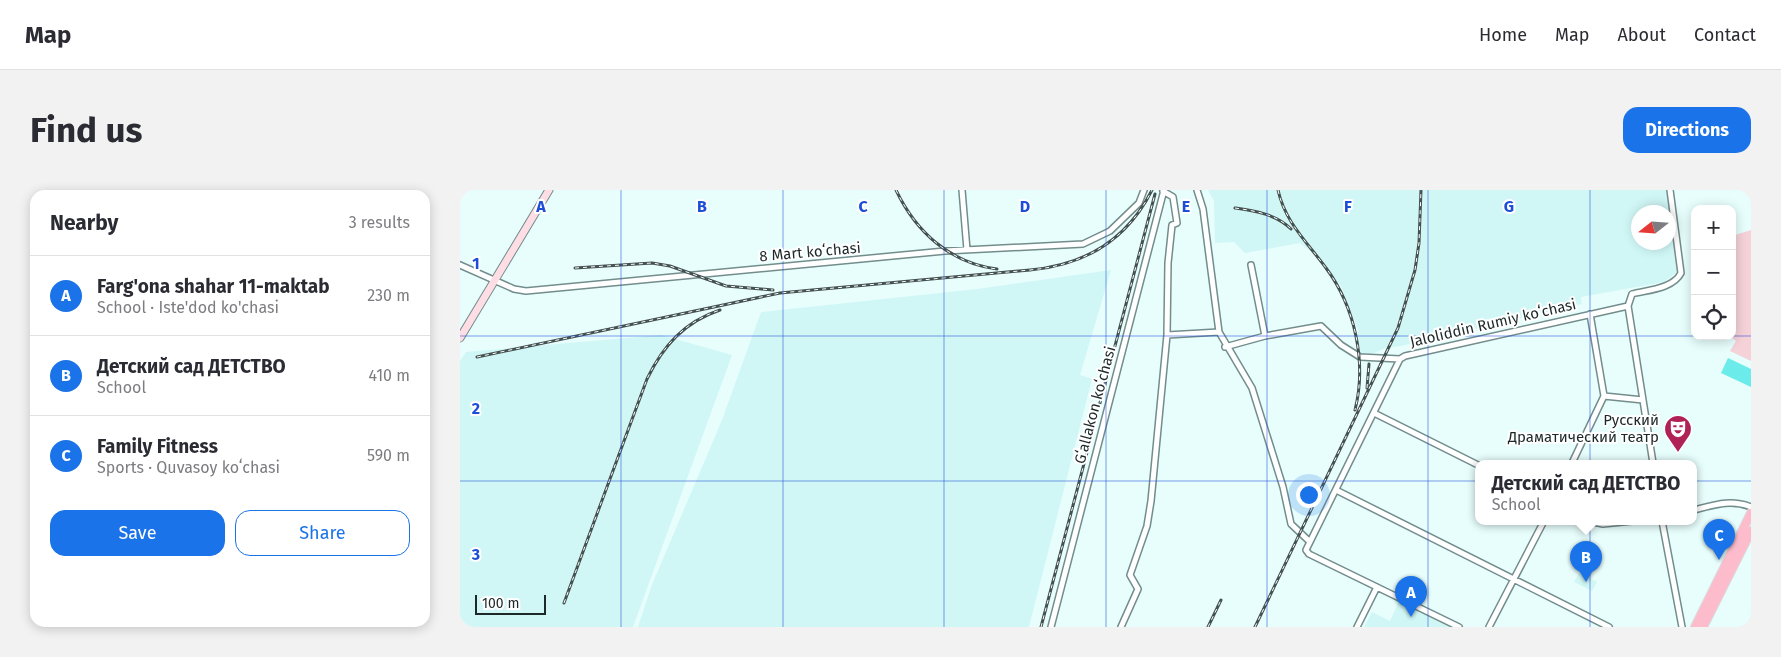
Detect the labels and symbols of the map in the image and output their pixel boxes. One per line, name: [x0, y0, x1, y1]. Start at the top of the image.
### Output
text: A: [535, 197, 546, 216]
text: B: [697, 197, 707, 216]
text: C: [858, 197, 868, 216]
text: D: [1020, 197, 1030, 216]
text: E: [1182, 197, 1190, 216]
text: F: [1344, 197, 1352, 216]
text: G: [1504, 197, 1514, 216]
north arrow: [1631, 205, 1676, 250]
street label: 8 Mart koʻchasi: [758, 239, 862, 265]
text: 1: [472, 254, 480, 273]
street label: Jaloliddin Rumiy koʻchasi: [1408, 295, 1578, 351]
street label: Gʻallakon koʻchasi: [1071, 344, 1119, 466]
text: 2: [472, 399, 480, 418]
place label: Русский Драматический театр: [1507, 411, 1659, 446]
theatre icon: Русский Драматический театр: [1663, 414, 1693, 453]
your location: [1296, 482, 1322, 508]
pin: C: [1703, 519, 1735, 560]
pin: B: [1570, 541, 1602, 582]
text: 3: [471, 545, 480, 564]
pin: A: [1395, 576, 1427, 617]
scale bar: [475, 592, 546, 615]

